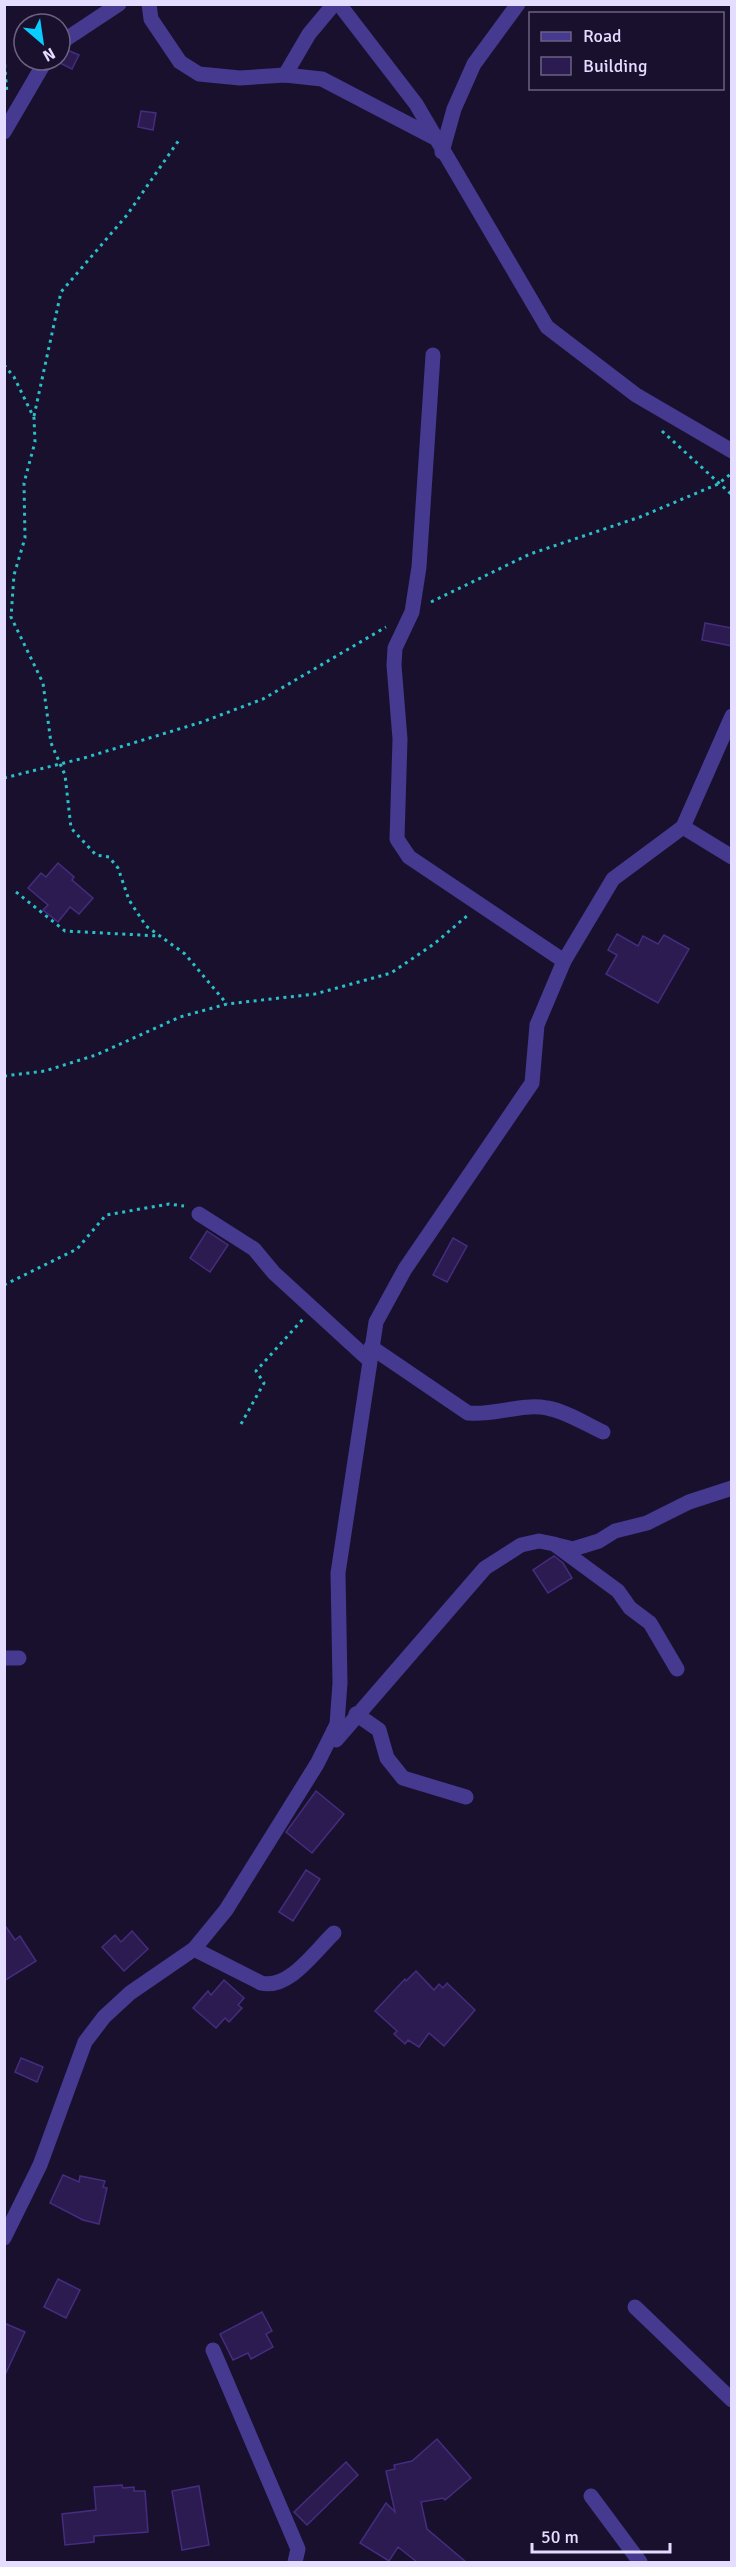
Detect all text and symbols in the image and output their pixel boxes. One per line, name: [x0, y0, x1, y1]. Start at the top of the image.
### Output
north arrow: [12, 12, 72, 72]
legend: [529, 12, 724, 90]
text: Road: [583, 25, 622, 47]
text: N: [39, 43, 59, 66]
text: Building: [583, 55, 647, 77]
scale bar: [532, 2516, 670, 2554]
text: 50 m: [541, 2526, 579, 2548]

